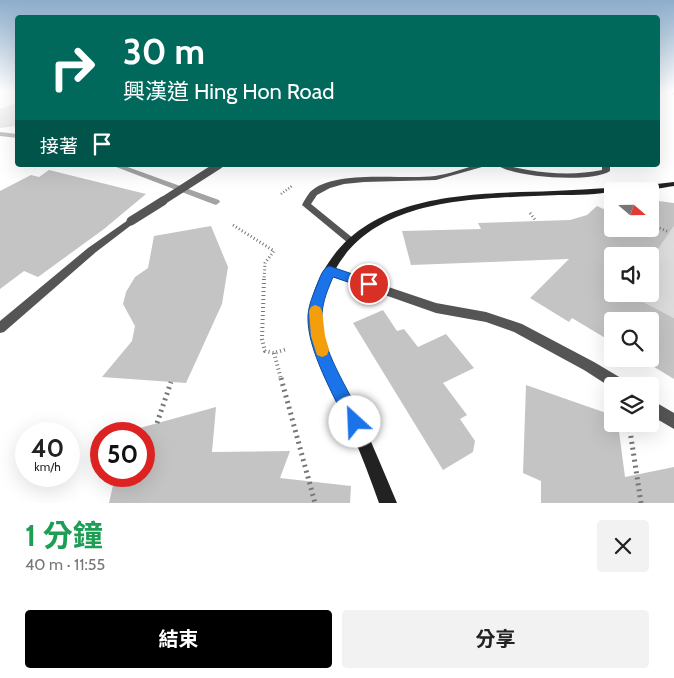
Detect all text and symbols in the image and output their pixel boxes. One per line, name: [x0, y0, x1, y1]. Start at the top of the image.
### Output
text: 30 m: [123, 30, 205, 73]
icon: right: [40, 35, 105, 100]
text: 興漢道 Hing Hon Road: [123, 78, 334, 105]
icon: arrive: [88, 130, 116, 158]
text: 接著: [40, 135, 78, 158]
north arrow: [604, 182, 659, 238]
map controls: [604, 182, 659, 432]
button: sound: [604, 247, 659, 302]
pin: [348, 263, 390, 305]
icon: arrive: [355, 270, 383, 298]
button: search: [604, 312, 659, 367]
button: layers: [604, 377, 659, 432]
position arrow: [328, 395, 380, 447]
speed limit sign: 50: [90, 422, 155, 487]
text: 40: [31, 433, 64, 463]
text: km/h: [34, 459, 61, 474]
text: 1 分鐘: [25, 517, 103, 554]
button: close: [597, 520, 649, 572]
text: 40 m · 11:55: [25, 555, 105, 574]
button: 結束: [25, 610, 332, 668]
button: 分享: [342, 610, 649, 668]

